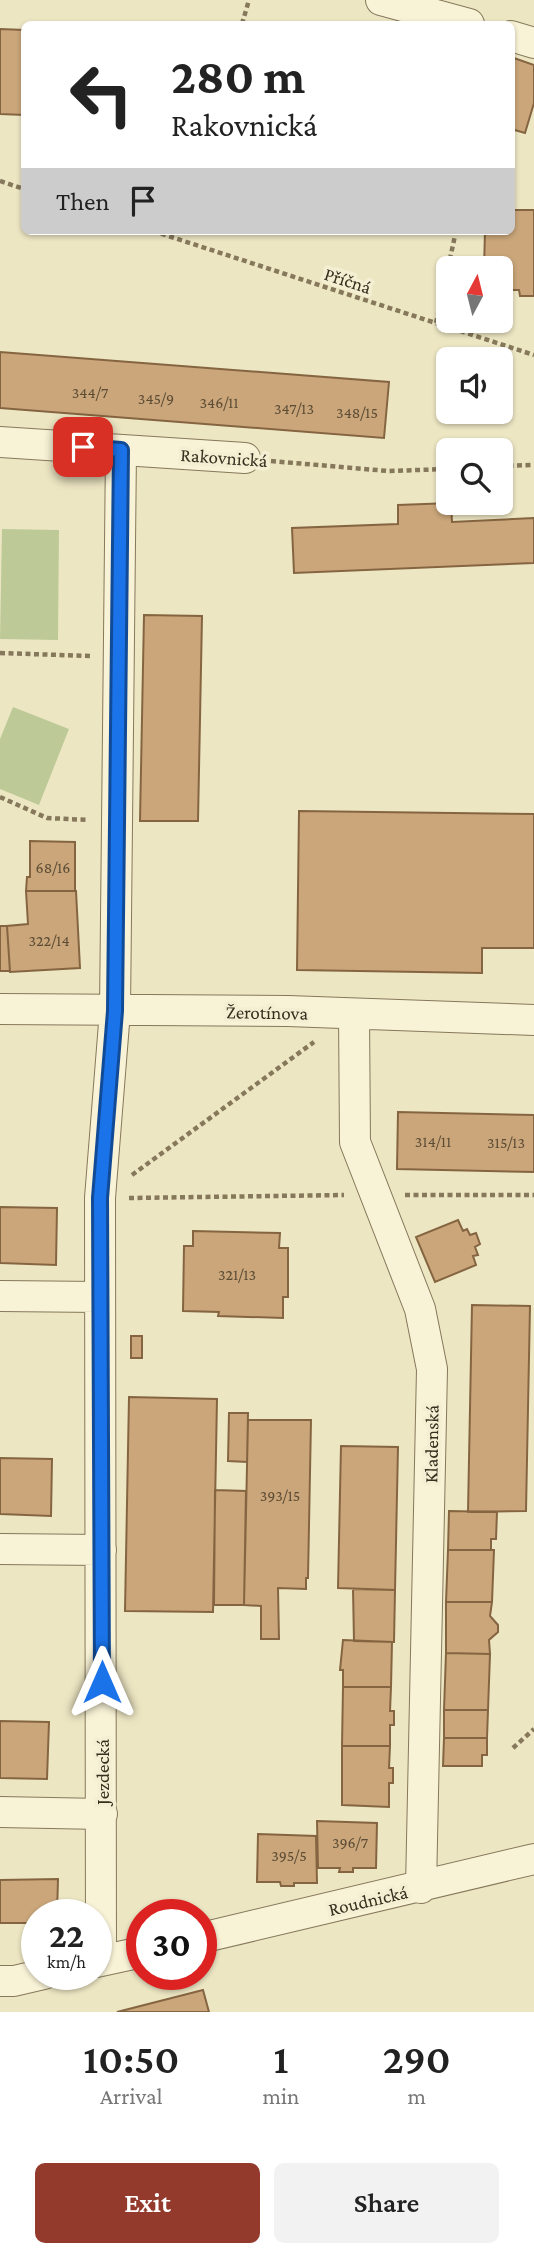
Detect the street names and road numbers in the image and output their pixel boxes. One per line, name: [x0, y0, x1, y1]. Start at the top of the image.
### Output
street label: Příčná: [322, 263, 374, 298]
street label: Rakovnická: [180, 444, 268, 471]
street label: Žerotínova: [226, 1001, 309, 1024]
street label: Kladenská: [420, 1404, 443, 1483]
street label: Jezdecká: [92, 1739, 113, 1807]
street label: Roudnická: [327, 1881, 410, 1920]

